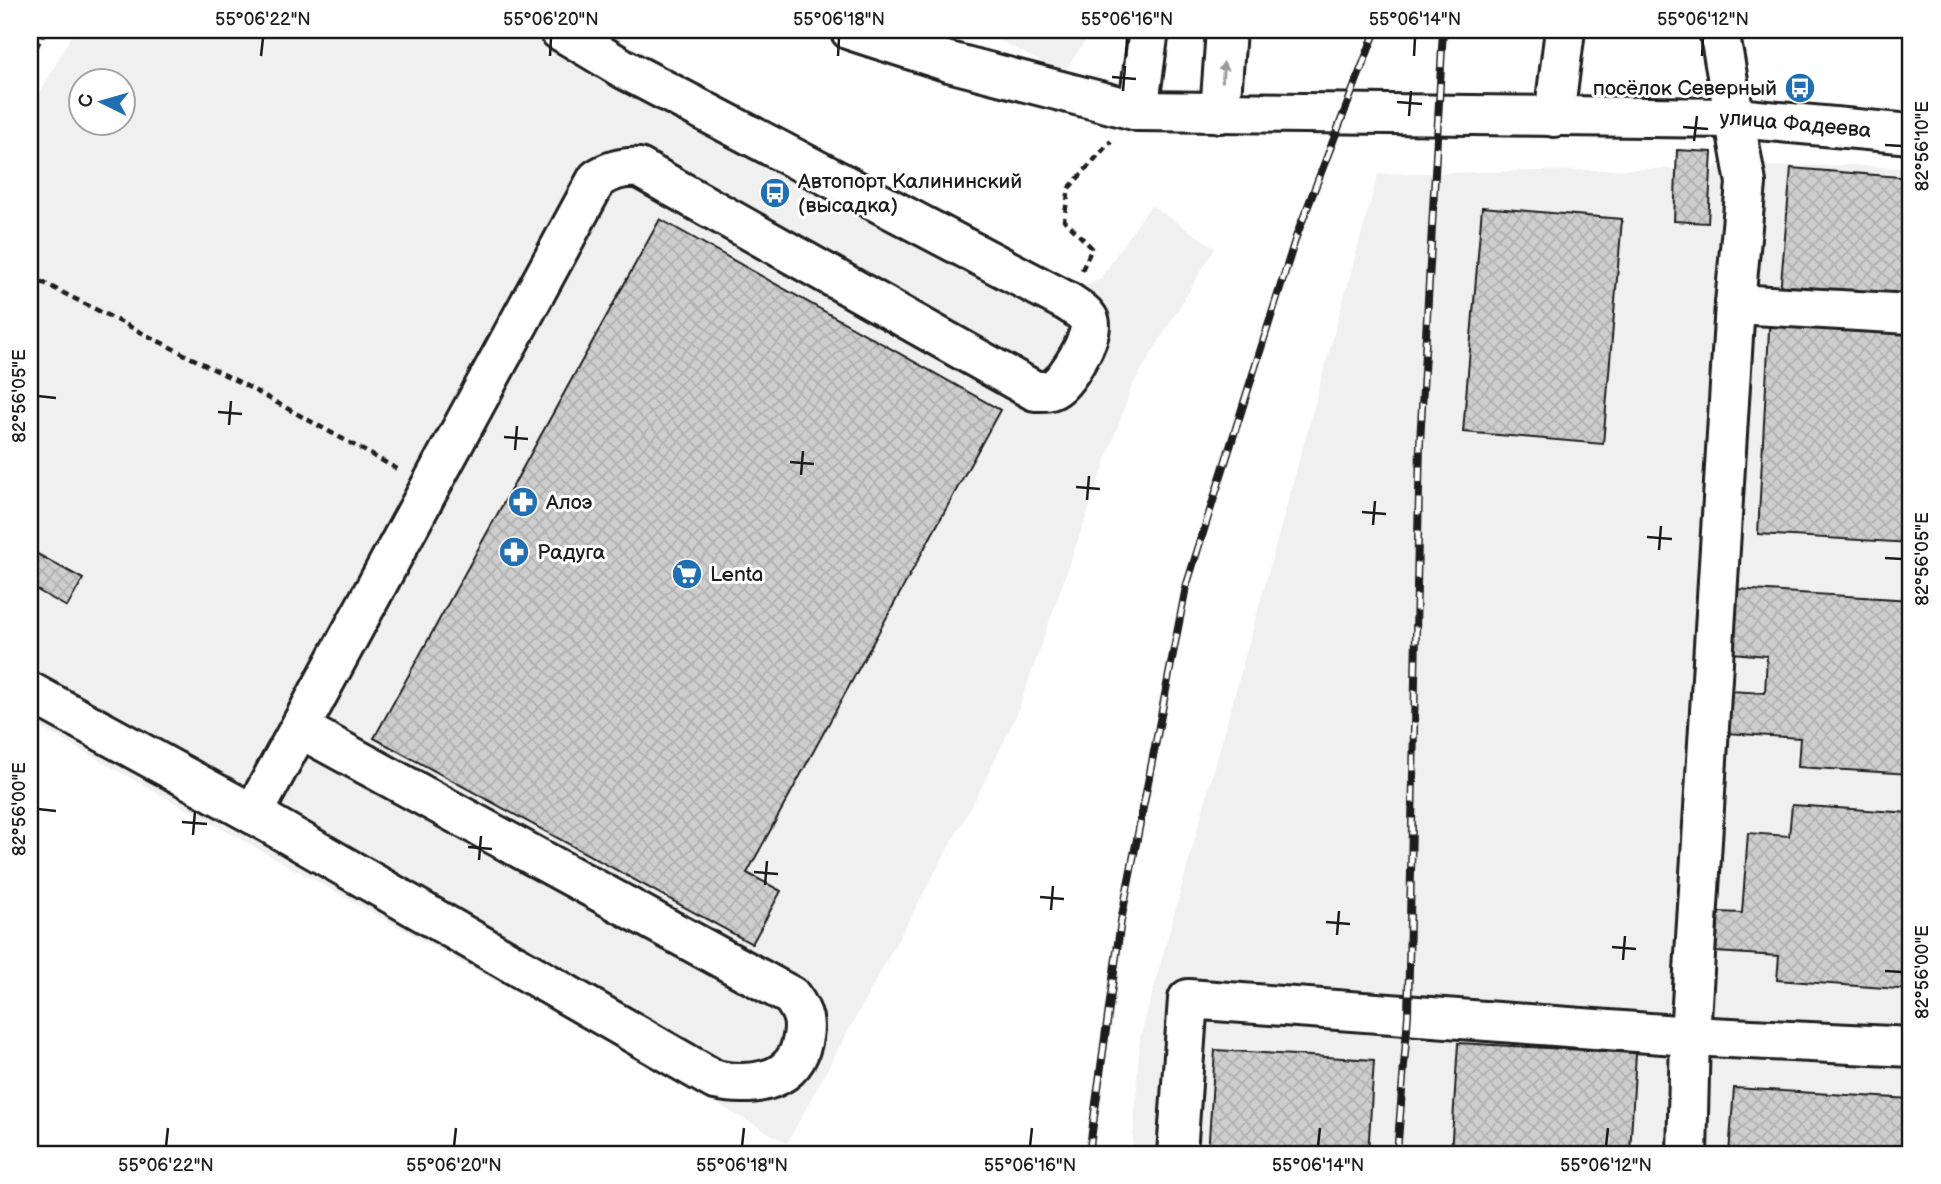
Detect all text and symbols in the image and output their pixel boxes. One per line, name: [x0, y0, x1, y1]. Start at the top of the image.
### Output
text: 55°06'22"N: [215, 9, 311, 30]
text: 55°06'20"N: [503, 9, 599, 30]
text: 55°06'18"N: [793, 9, 885, 30]
text: 55°06'16"N: [1081, 9, 1173, 30]
text: 55°06'14"N: [1369, 9, 1461, 30]
text: 55°06'12"N: [1657, 9, 1749, 30]
one-way arrow: [1218, 60, 1229, 82]
north arrow: [66, 66, 136, 136]
bus stop icon: посёлок Северный: [1783, 71, 1817, 105]
place label: посёлок Северный: [1593, 76, 1777, 101]
text: С: [75, 93, 99, 108]
text: 82°56'10"E: [1912, 101, 1933, 191]
street label: улица Фадеева: [1719, 105, 1873, 143]
place label: Автопорт Калининский (высадка): [797, 169, 1022, 218]
bus stop icon: Автопорт Калининский (высадка): [758, 176, 792, 210]
text: 82°56'05"E: [9, 349, 30, 443]
pharmacy icon: Алоэ: [506, 485, 540, 519]
place label: Алоэ: [545, 490, 593, 515]
text: 82°56'05"E: [1912, 512, 1933, 606]
pharmacy icon: Радуга: [497, 535, 531, 569]
place label: Радуга: [537, 540, 606, 565]
supermarket icon: Lenta: [670, 557, 704, 591]
place label: Lenta: [710, 562, 763, 587]
text: 82°56'00"E: [9, 762, 30, 856]
text: 82°56'00"E: [1912, 925, 1933, 1019]
text: 55°06'22"N: [118, 1155, 214, 1176]
text: 55°06'20"N: [406, 1155, 502, 1176]
text: 55°06'18"N: [696, 1155, 788, 1176]
text: 55°06'16"N: [984, 1155, 1076, 1176]
text: 55°06'14"N: [1272, 1155, 1364, 1176]
text: 55°06'12"N: [1560, 1155, 1652, 1176]

